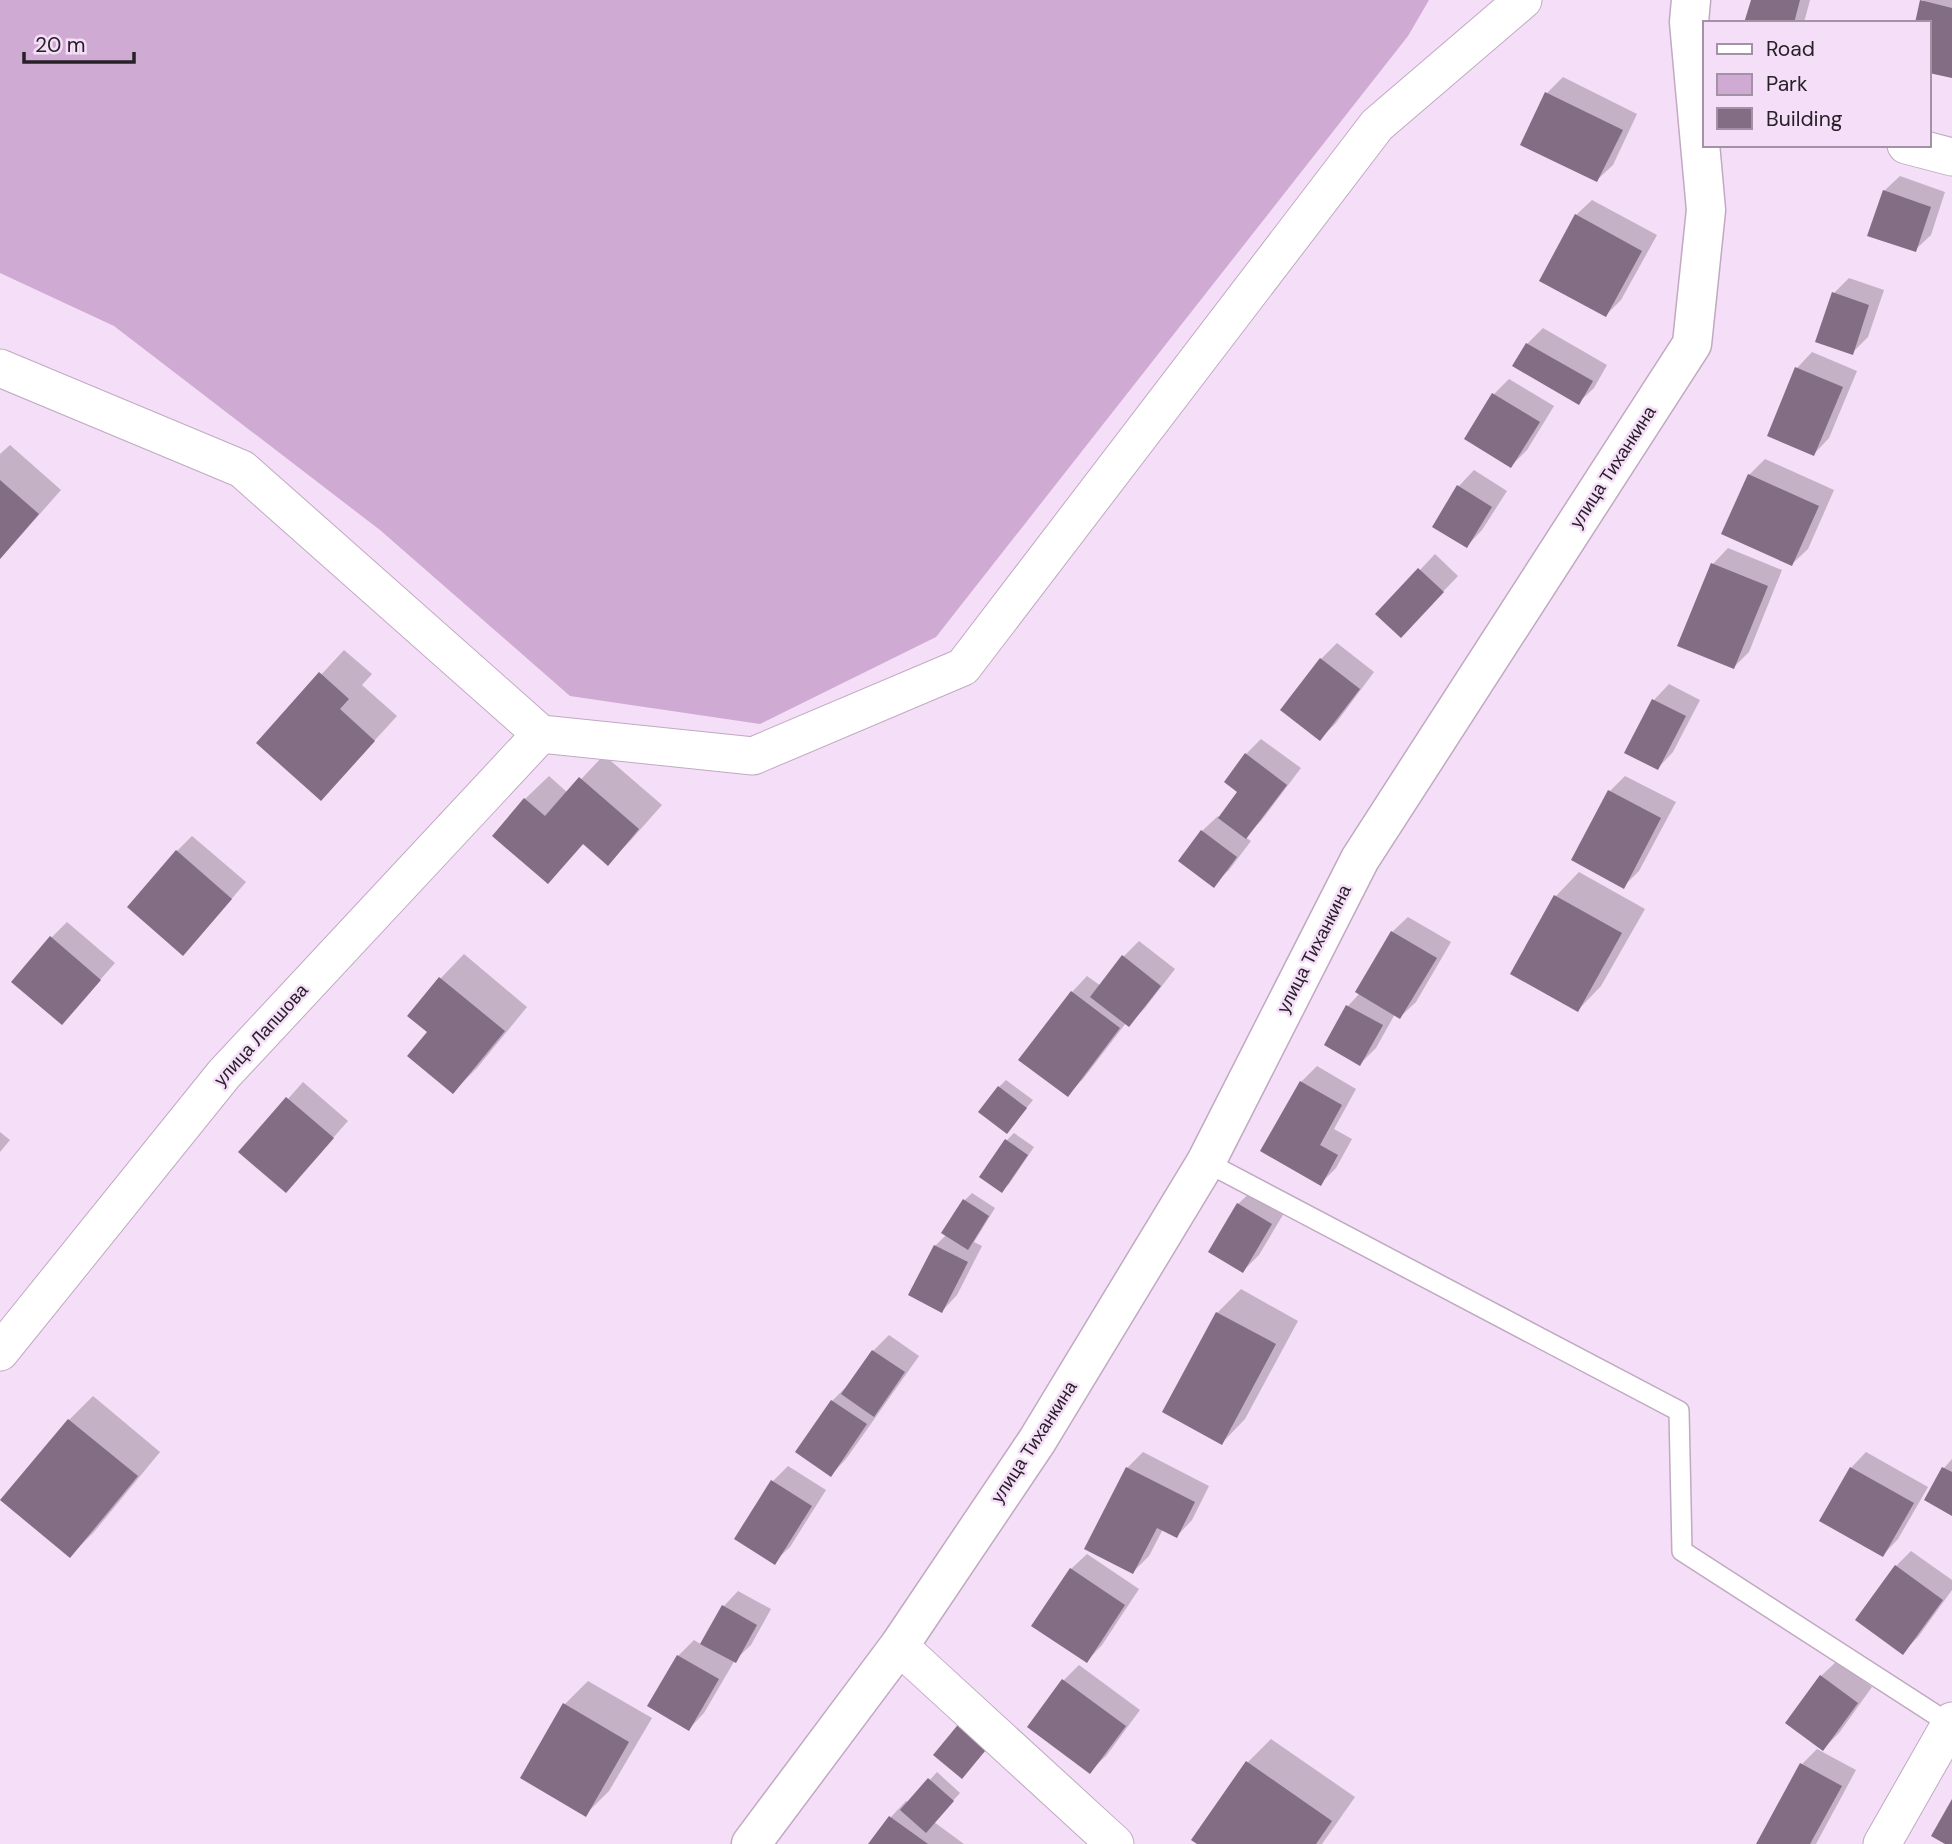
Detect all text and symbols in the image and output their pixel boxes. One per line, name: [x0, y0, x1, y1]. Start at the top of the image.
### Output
scale bar: [24, 21, 135, 65]
legend: [1703, 21, 1931, 147]
text: 20 m: [35, 31, 86, 59]
text: Road: [1766, 35, 1815, 63]
text: Park: [1766, 70, 1808, 98]
text: Building: [1766, 105, 1843, 133]
street label: улица Тиханкина: [1564, 400, 1662, 533]
street label: улица Тиханкина: [1271, 880, 1357, 1017]
street label: улица Лапшова: [209, 978, 314, 1091]
street label: улица Тиханкина: [985, 1375, 1083, 1508]

